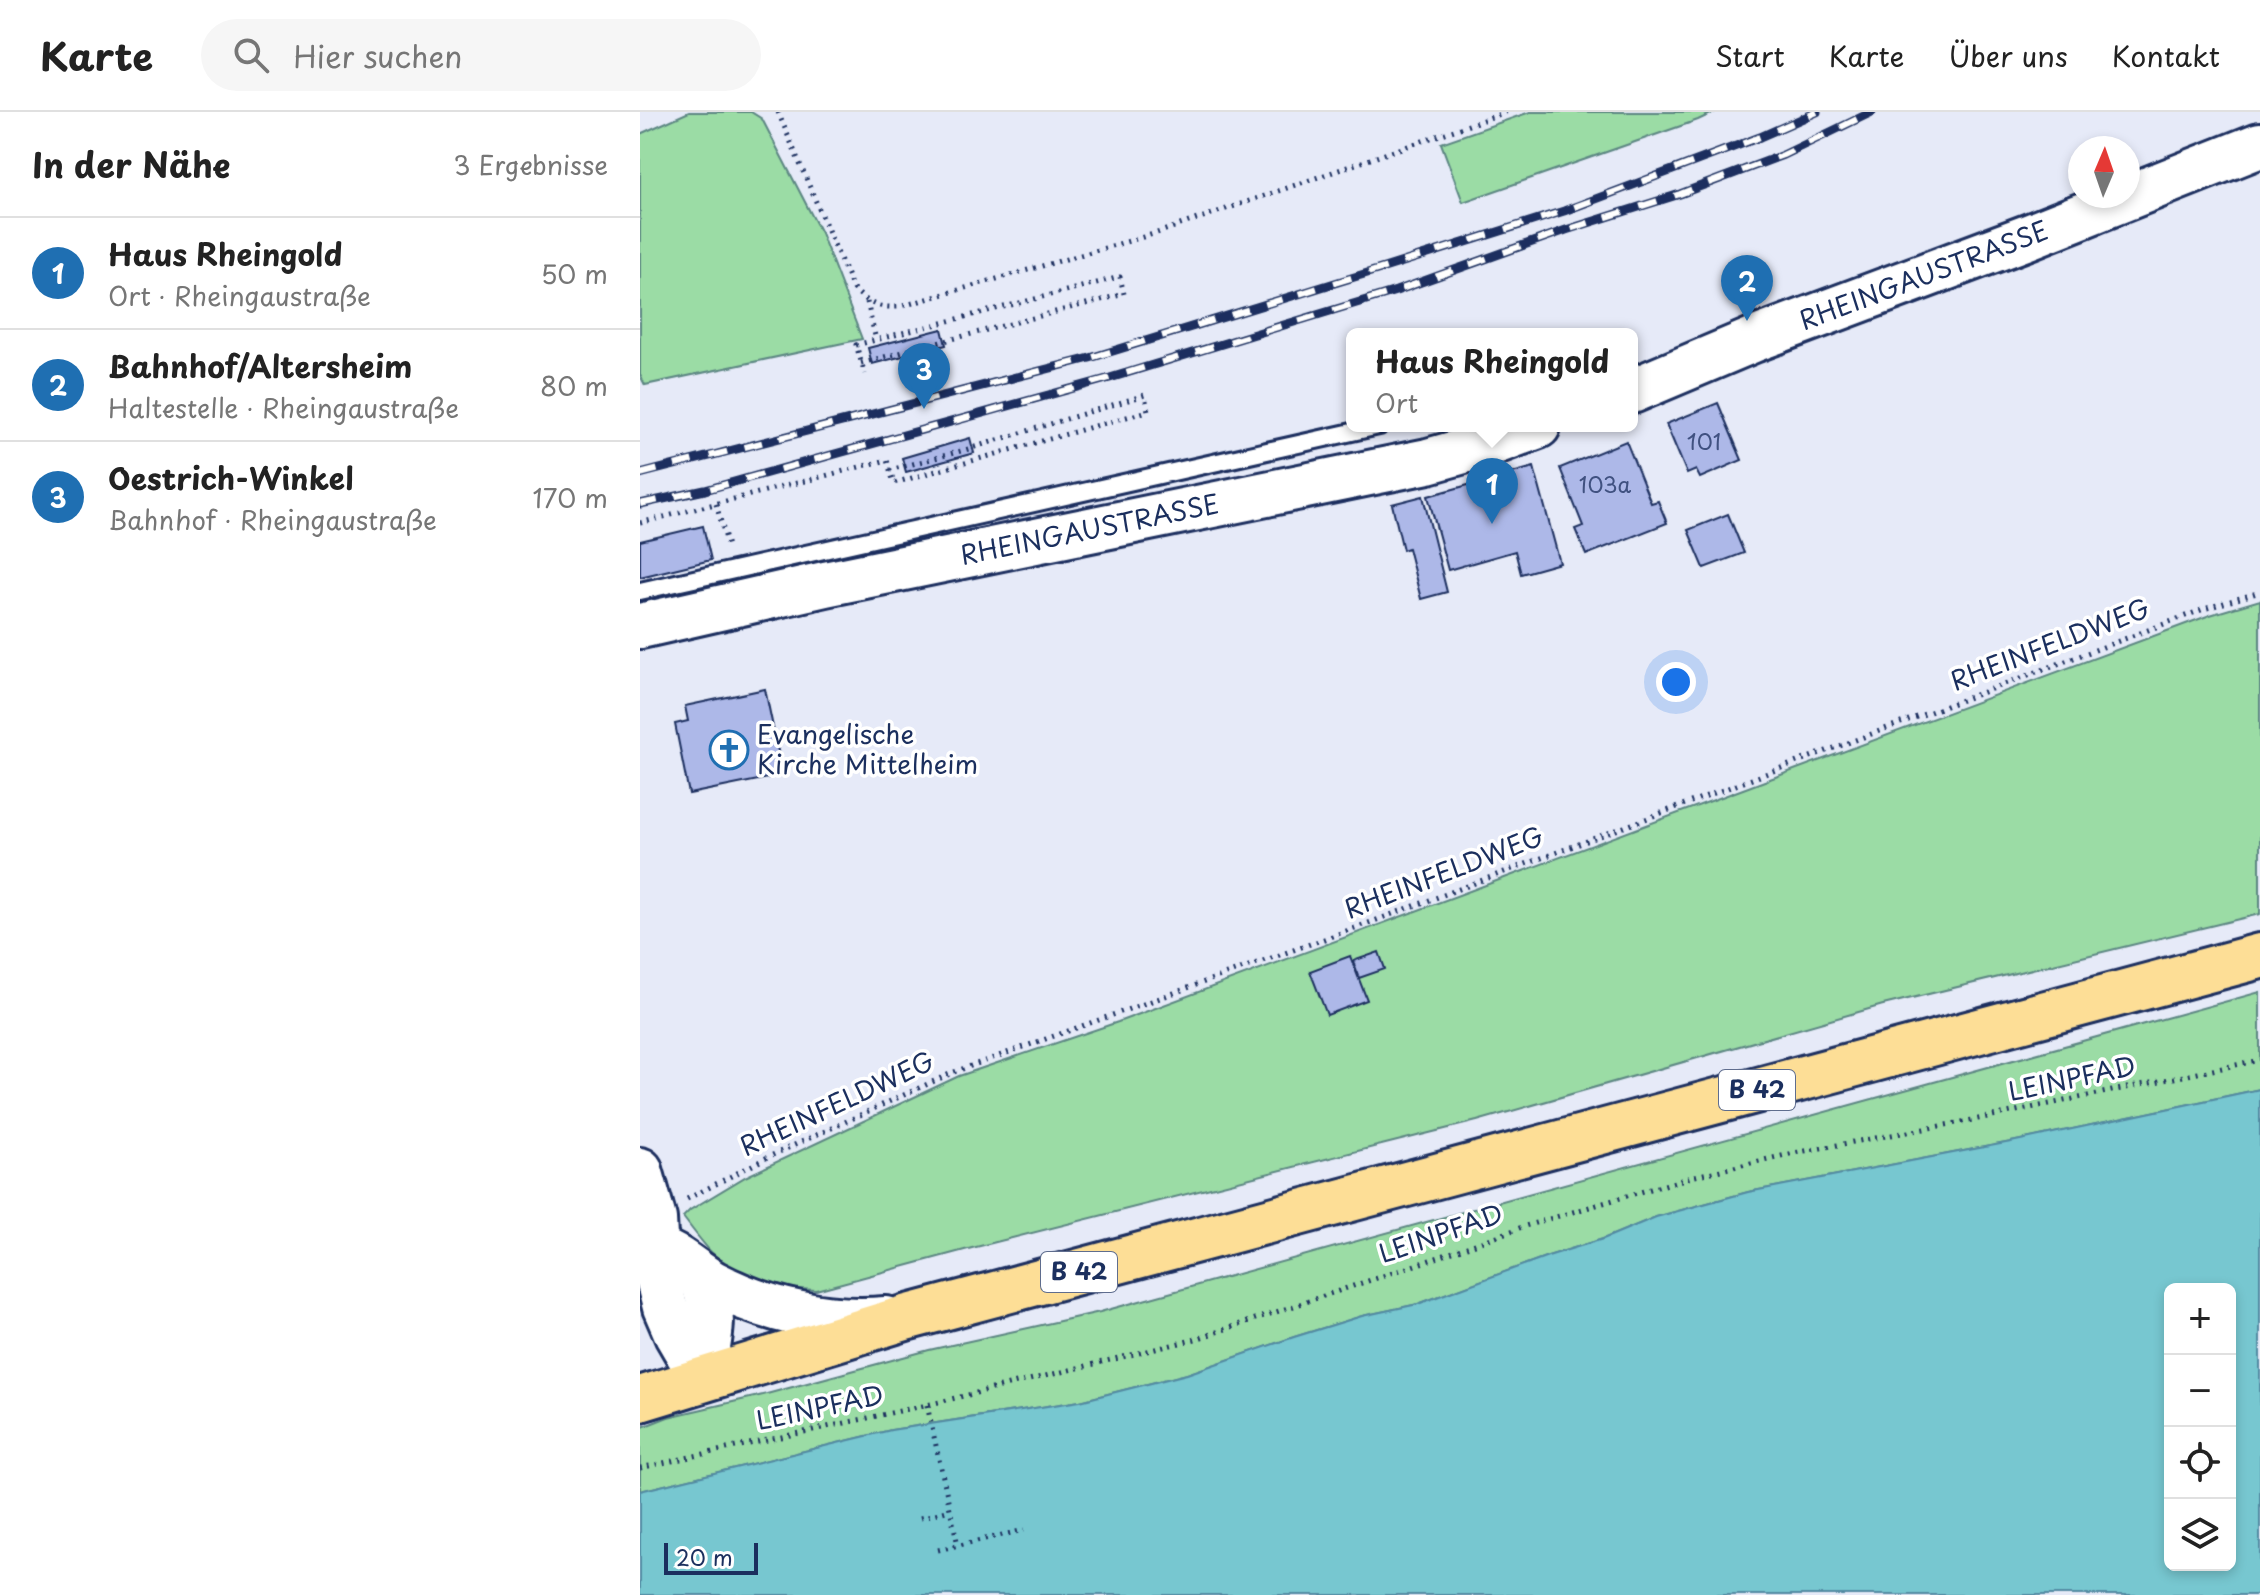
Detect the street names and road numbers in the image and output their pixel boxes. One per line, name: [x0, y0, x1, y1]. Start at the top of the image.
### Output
street label: RHEINGAUSTRASSE: [1793, 210, 2054, 339]
street label: RHEINGAUSTRASSE: [957, 483, 1223, 574]
street label: RHEINFELDWEG: [1944, 588, 2155, 700]
street label: RHEINFELDWEG: [1338, 816, 1549, 928]
street label: RHEINFELDWEG: [733, 1040, 940, 1165]
street label: LEINPFAD: [2005, 1045, 2139, 1110]
road number: B 42: [1719, 1070, 1795, 1110]
street label: LEINPFAD: [1373, 1193, 1508, 1272]
road number: B 42: [1041, 1252, 1117, 1292]
street label: LEINPFAD: [753, 1374, 887, 1439]

